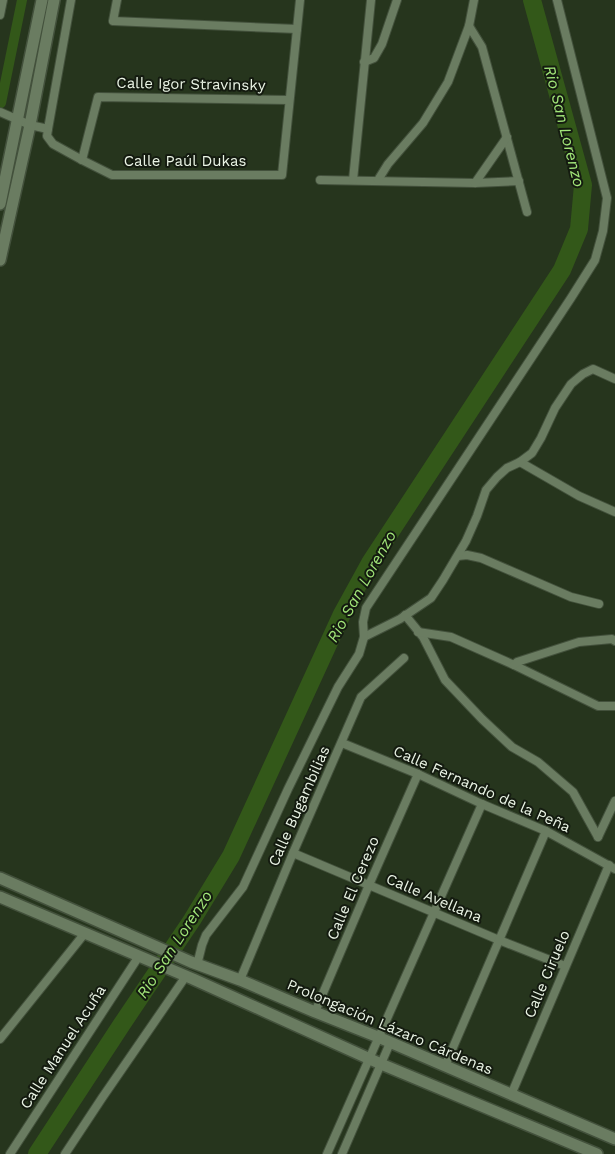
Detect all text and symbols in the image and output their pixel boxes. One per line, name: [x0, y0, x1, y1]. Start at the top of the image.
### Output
water label: Rio San Lorenzo: [540, 63, 589, 189]
street label: Calle Igor Stravinsky: [116, 74, 266, 94]
street label: Calle Paúl Dukas: [124, 152, 246, 170]
water label: Rio San Lorenzo: [323, 527, 400, 645]
street label: Calle Fernando de la Peña: [391, 742, 574, 836]
street label: Calle Bugambilias: [264, 743, 334, 869]
street label: Calle El Cerezo: [323, 833, 383, 943]
street label: Calle Avellana: [383, 870, 485, 926]
water label: Rio San Lorenzo: [132, 887, 216, 1002]
street label: Calle Ciruelo: [520, 927, 574, 1021]
street label: Prolongación Lázaro Cárdenas: [285, 975, 496, 1079]
street label: Calle Manuel Acuña: [16, 981, 110, 1112]

